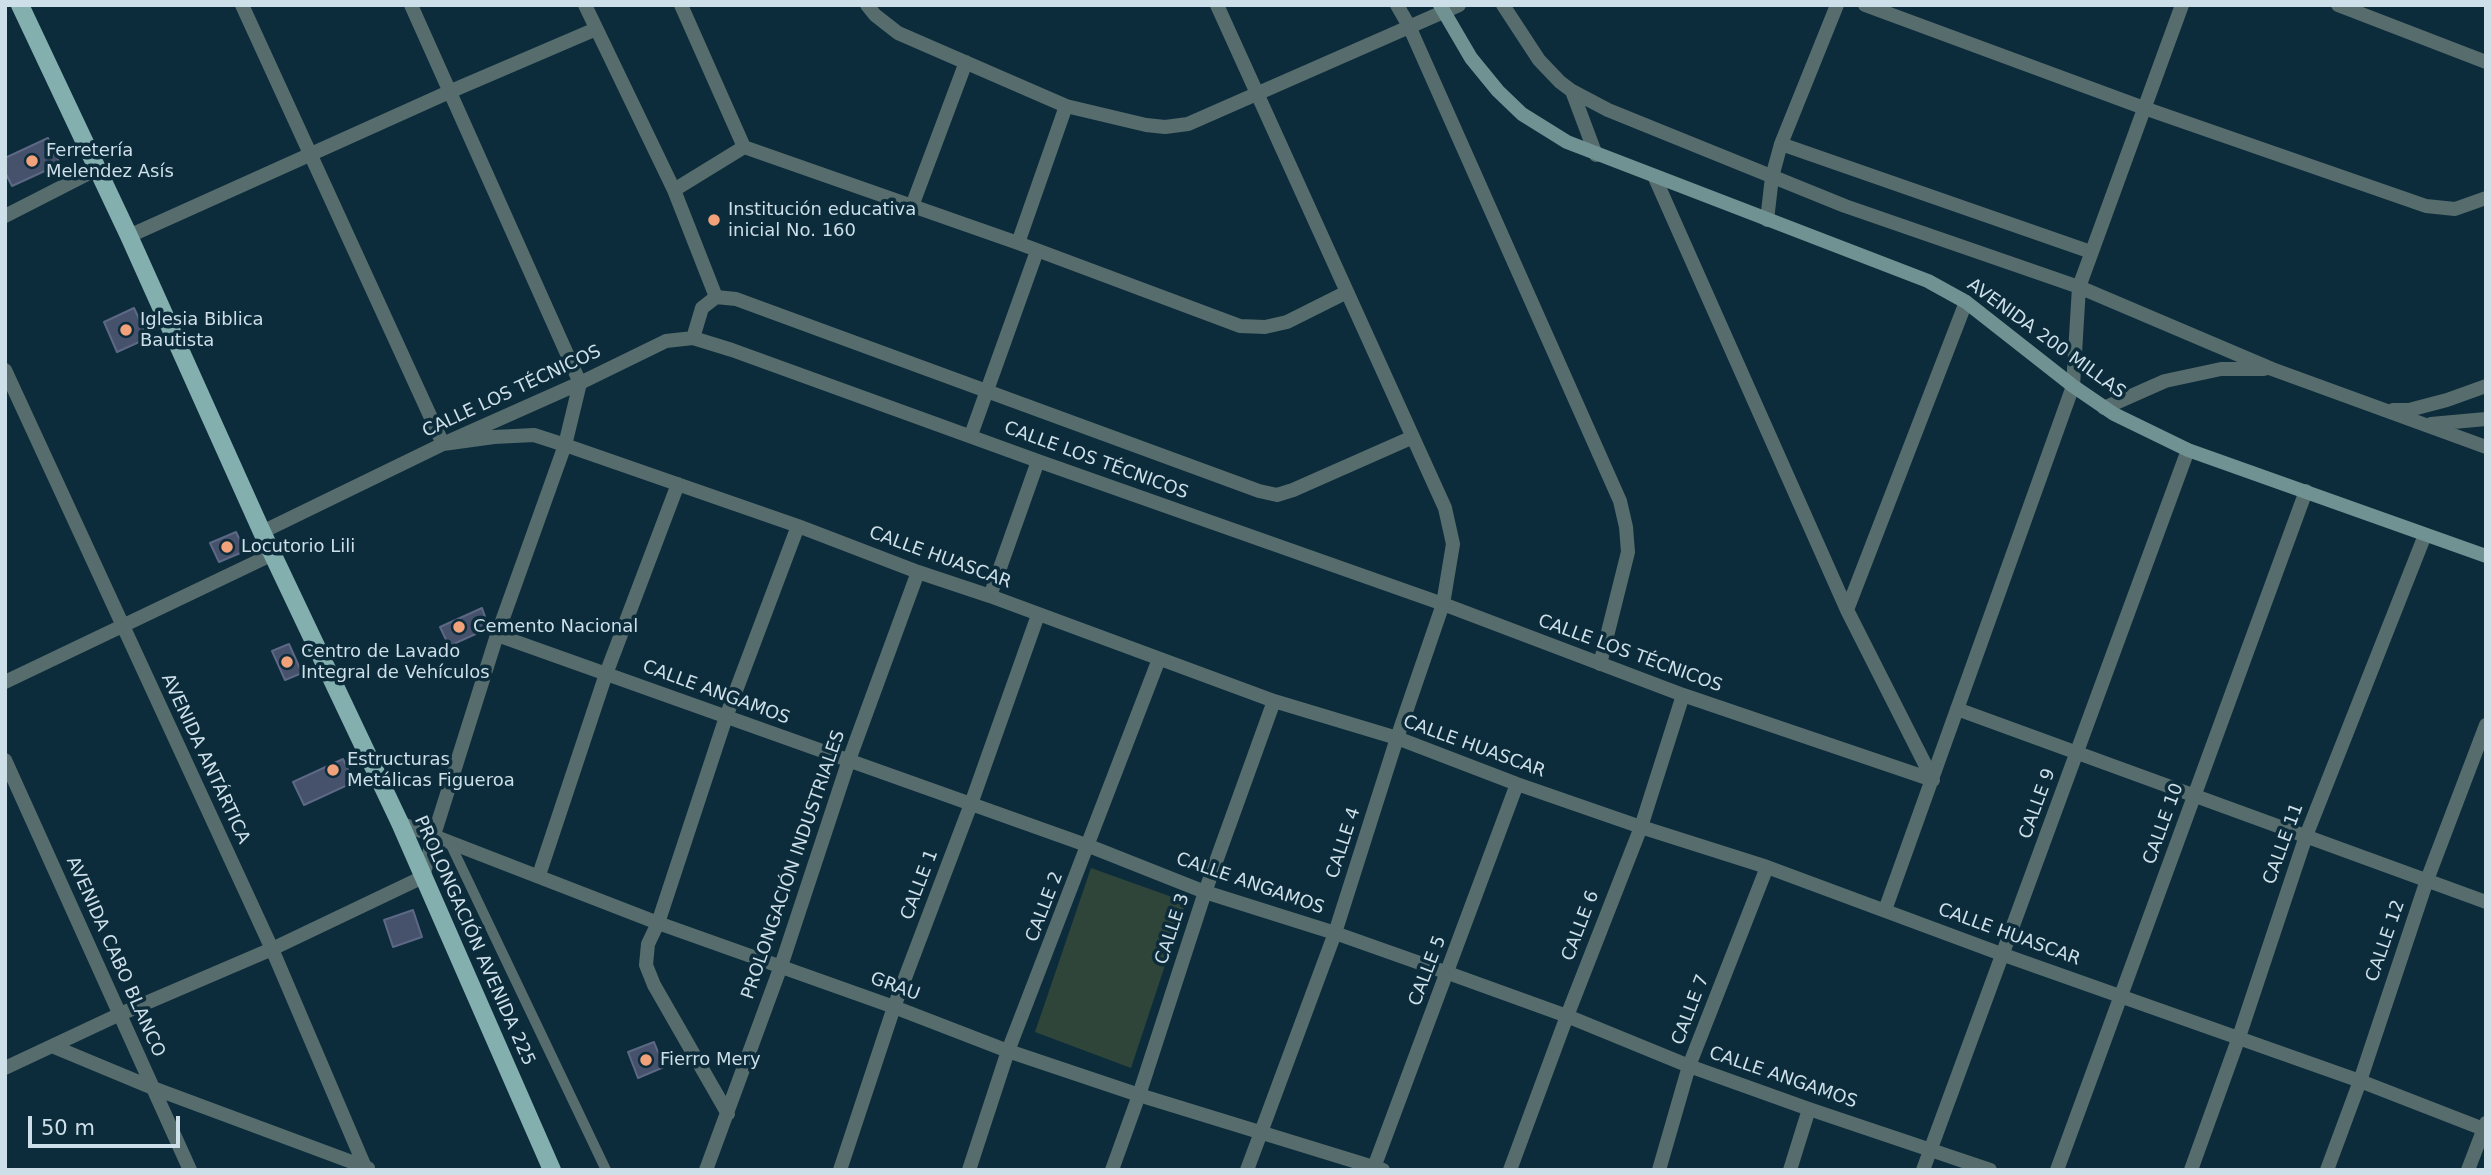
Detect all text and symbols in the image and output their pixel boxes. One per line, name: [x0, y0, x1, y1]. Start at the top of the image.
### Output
place label: Ferretería Melendez Asís: [46, 140, 174, 182]
marker: Ferretería Melendez Asís: [24, 153, 40, 169]
place label: Institución educativa inicial No. 160: [728, 199, 916, 242]
marker: Institución educativa inicial No. 160: [706, 212, 722, 228]
street label: AVENIDA 200 MILLAS: [1963, 274, 2129, 404]
place label: Iglesia Biblica Bautista: [140, 309, 264, 352]
marker: Iglesia Biblica Bautista: [118, 322, 134, 338]
street label: CALLE LOS TÉCNICOS: [419, 341, 605, 443]
street label: CALLE LOS TÉCNICOS: [1001, 418, 1191, 504]
street label: CALLE HUASCAR: [866, 522, 1014, 594]
place label: Locutorio Lili: [241, 536, 355, 558]
marker: Locutorio Lili: [219, 539, 235, 555]
street label: CALLE LOS TÉCNICOS: [1535, 611, 1725, 697]
place label: Cemento Nacional: [473, 616, 638, 638]
marker: Cemento Nacional: [451, 619, 467, 635]
place label: Centro de Lavado Integral de Vehículos: [301, 641, 490, 684]
marker: Centro de Lavado Integral de Vehículos: [279, 654, 295, 670]
street label: CALLE ANGAMOS: [639, 656, 793, 730]
street label: AVENIDA ANTÁRTICA: [156, 670, 254, 848]
street label: CALLE HUASCAR: [1400, 711, 1548, 783]
street label: PROLONGACIÓN INDUSTRIALES: [738, 728, 850, 1002]
place label: Estructuras Metálicas Figueroa: [347, 749, 515, 792]
marker: Estructuras Metálicas Figueroa: [325, 762, 341, 778]
street label: CALLE 9: [2015, 766, 2061, 842]
street label: CALLE 10: [2139, 780, 2189, 868]
street label: CALLE 11: [2259, 800, 2309, 888]
street label: CALLE 4: [1322, 805, 1366, 881]
street label: PROLONGACIÓN AVENIDA 225: [409, 813, 539, 1069]
street label: CALLE 1: [897, 847, 943, 923]
street label: CALLE ANGAMOS: [1173, 849, 1327, 919]
street label: AVENIDA CABO BLANCO: [61, 853, 169, 1061]
street label: CALLE 2: [1022, 869, 1068, 945]
street label: CALLE 6: [1558, 888, 1604, 964]
street label: CALLE 3: [1151, 891, 1195, 967]
street label: CALLE 12: [2362, 897, 2410, 985]
street label: CALLE HUASCAR: [1935, 899, 2083, 971]
street label: CALLE 5: [1405, 933, 1451, 1009]
street label: GRAU: [867, 968, 923, 1006]
street label: CALLE 7: [1668, 972, 1714, 1048]
street label: CALLE ANGAMOS: [1706, 1043, 1860, 1113]
place label: Fierro Mery: [660, 1049, 761, 1071]
marker: Fierro Mery: [638, 1052, 654, 1068]
scale bar: [32, 1102, 184, 1146]
text: 50 m: [41, 1116, 95, 1140]

